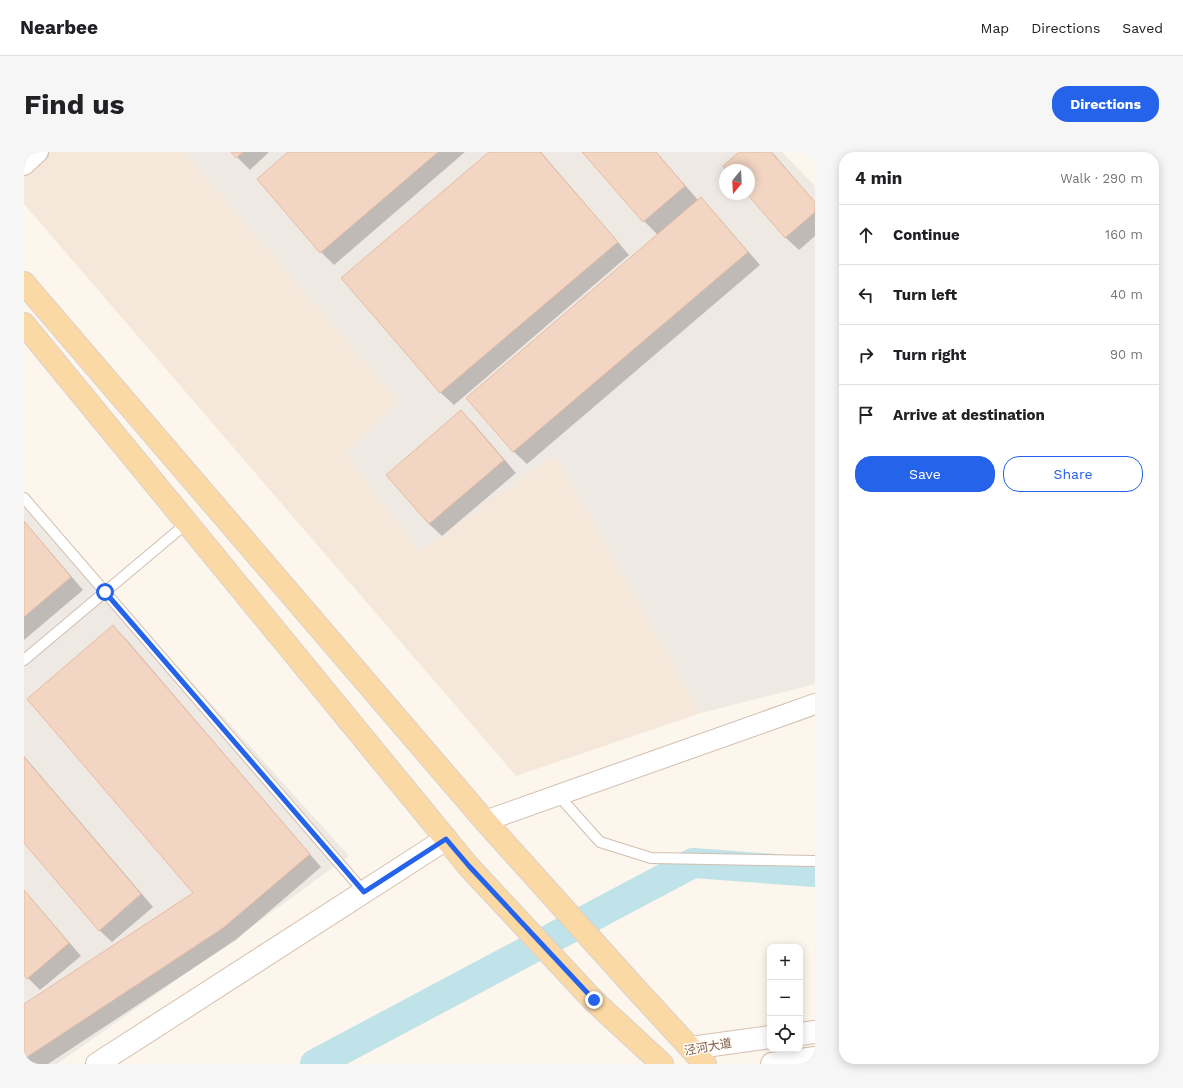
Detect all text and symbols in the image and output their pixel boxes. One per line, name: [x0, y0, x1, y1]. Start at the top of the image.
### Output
text: Nearbee: [20, 16, 98, 39]
text: Map: [981, 20, 1009, 36]
text: Directions: [1031, 20, 1100, 36]
text: Saved: [1122, 20, 1163, 36]
button: Directions: [1052, 86, 1159, 122]
text: Find us: [24, 88, 124, 121]
north arrow: [719, 164, 755, 200]
text: 4 min: [855, 168, 902, 188]
text: Walk · 290 m: [1060, 171, 1143, 186]
icon: ahead: [855, 224, 877, 246]
text: Continue: [893, 226, 960, 244]
text: 160 m: [1105, 227, 1143, 242]
icon: left: [855, 284, 877, 306]
text: Turn left: [893, 286, 957, 304]
text: 40 m: [1110, 287, 1143, 302]
icon: right: [855, 344, 877, 366]
text: Turn right: [893, 346, 966, 364]
text: 90 m: [1110, 347, 1143, 362]
icon: arrive: [855, 404, 877, 426]
text: Arrive at destination: [893, 406, 1045, 424]
button: Save: [855, 456, 995, 492]
button: Share: [1003, 456, 1143, 492]
route start: [96, 583, 114, 601]
map controls: [767, 944, 803, 1052]
button: +: [767, 944, 803, 980]
button: −: [767, 980, 803, 1016]
route end: [585, 991, 603, 1009]
button: locate: [767, 1016, 803, 1052]
street label: 泾河大道: [683, 1036, 733, 1058]

